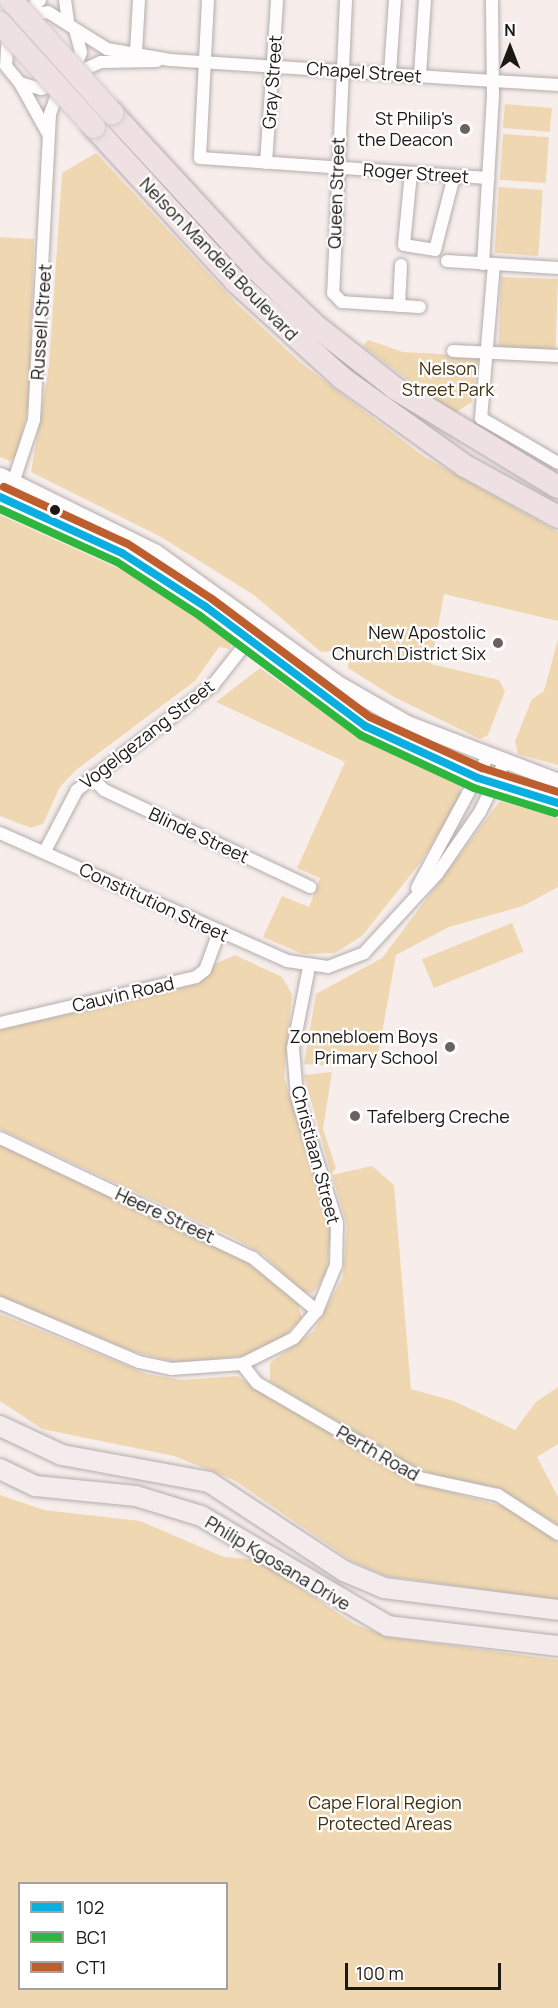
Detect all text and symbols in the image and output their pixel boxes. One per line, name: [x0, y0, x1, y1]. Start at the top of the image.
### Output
north arrow: [480, 18, 540, 78]
text: N: [504, 19, 516, 41]
street label: Gray Street: [258, 34, 286, 130]
street label: Chapel Street: [306, 57, 422, 87]
place label: St Philip's the Deacon: [358, 108, 453, 150]
marker: St Philip's the Deacon: [458, 122, 472, 136]
street label: Queen Street: [323, 137, 349, 249]
street label: Roger Street: [362, 159, 470, 187]
street label: Nelson Mandela Boulevard: [135, 173, 303, 345]
street label: Russell Street: [26, 263, 56, 381]
park label: Nelson Street Park: [402, 358, 494, 400]
unlabelled marker: [49, 504, 61, 516]
place label: New Apostolic Church District Six: [332, 622, 486, 664]
marker: New Apostolic Church District Six: [491, 636, 505, 650]
street label: Vogelgezang Street: [76, 675, 218, 793]
street label: Blinde Street: [146, 802, 252, 868]
street label: Constitution Street: [76, 858, 232, 946]
street label: Cauvin Road: [70, 972, 176, 1016]
place label: Zonnebloem Boys Primary School: [290, 1026, 438, 1068]
marker: Zonnebloem Boys Primary School: [443, 1040, 457, 1054]
street label: Christiaan Street: [287, 1083, 345, 1227]
place label: Tafelberg Creche: [367, 1105, 510, 1127]
marker: Tafelberg Creche: [348, 1109, 362, 1123]
street label: Heere Street: [112, 1183, 218, 1247]
street label: Perth Road: [333, 1421, 423, 1485]
street label: Philip Kgosana Drive: [201, 1511, 355, 1615]
park label: Cape Floral Region Protected Areas: [308, 1792, 462, 1834]
legend: [18, 1882, 228, 1990]
text: 102: [76, 1895, 104, 1919]
text: BC1: [76, 1925, 107, 1949]
scale bar: [348, 1951, 504, 1989]
text: CT1: [76, 1955, 107, 1979]
text: 100 m: [356, 1961, 404, 1985]

